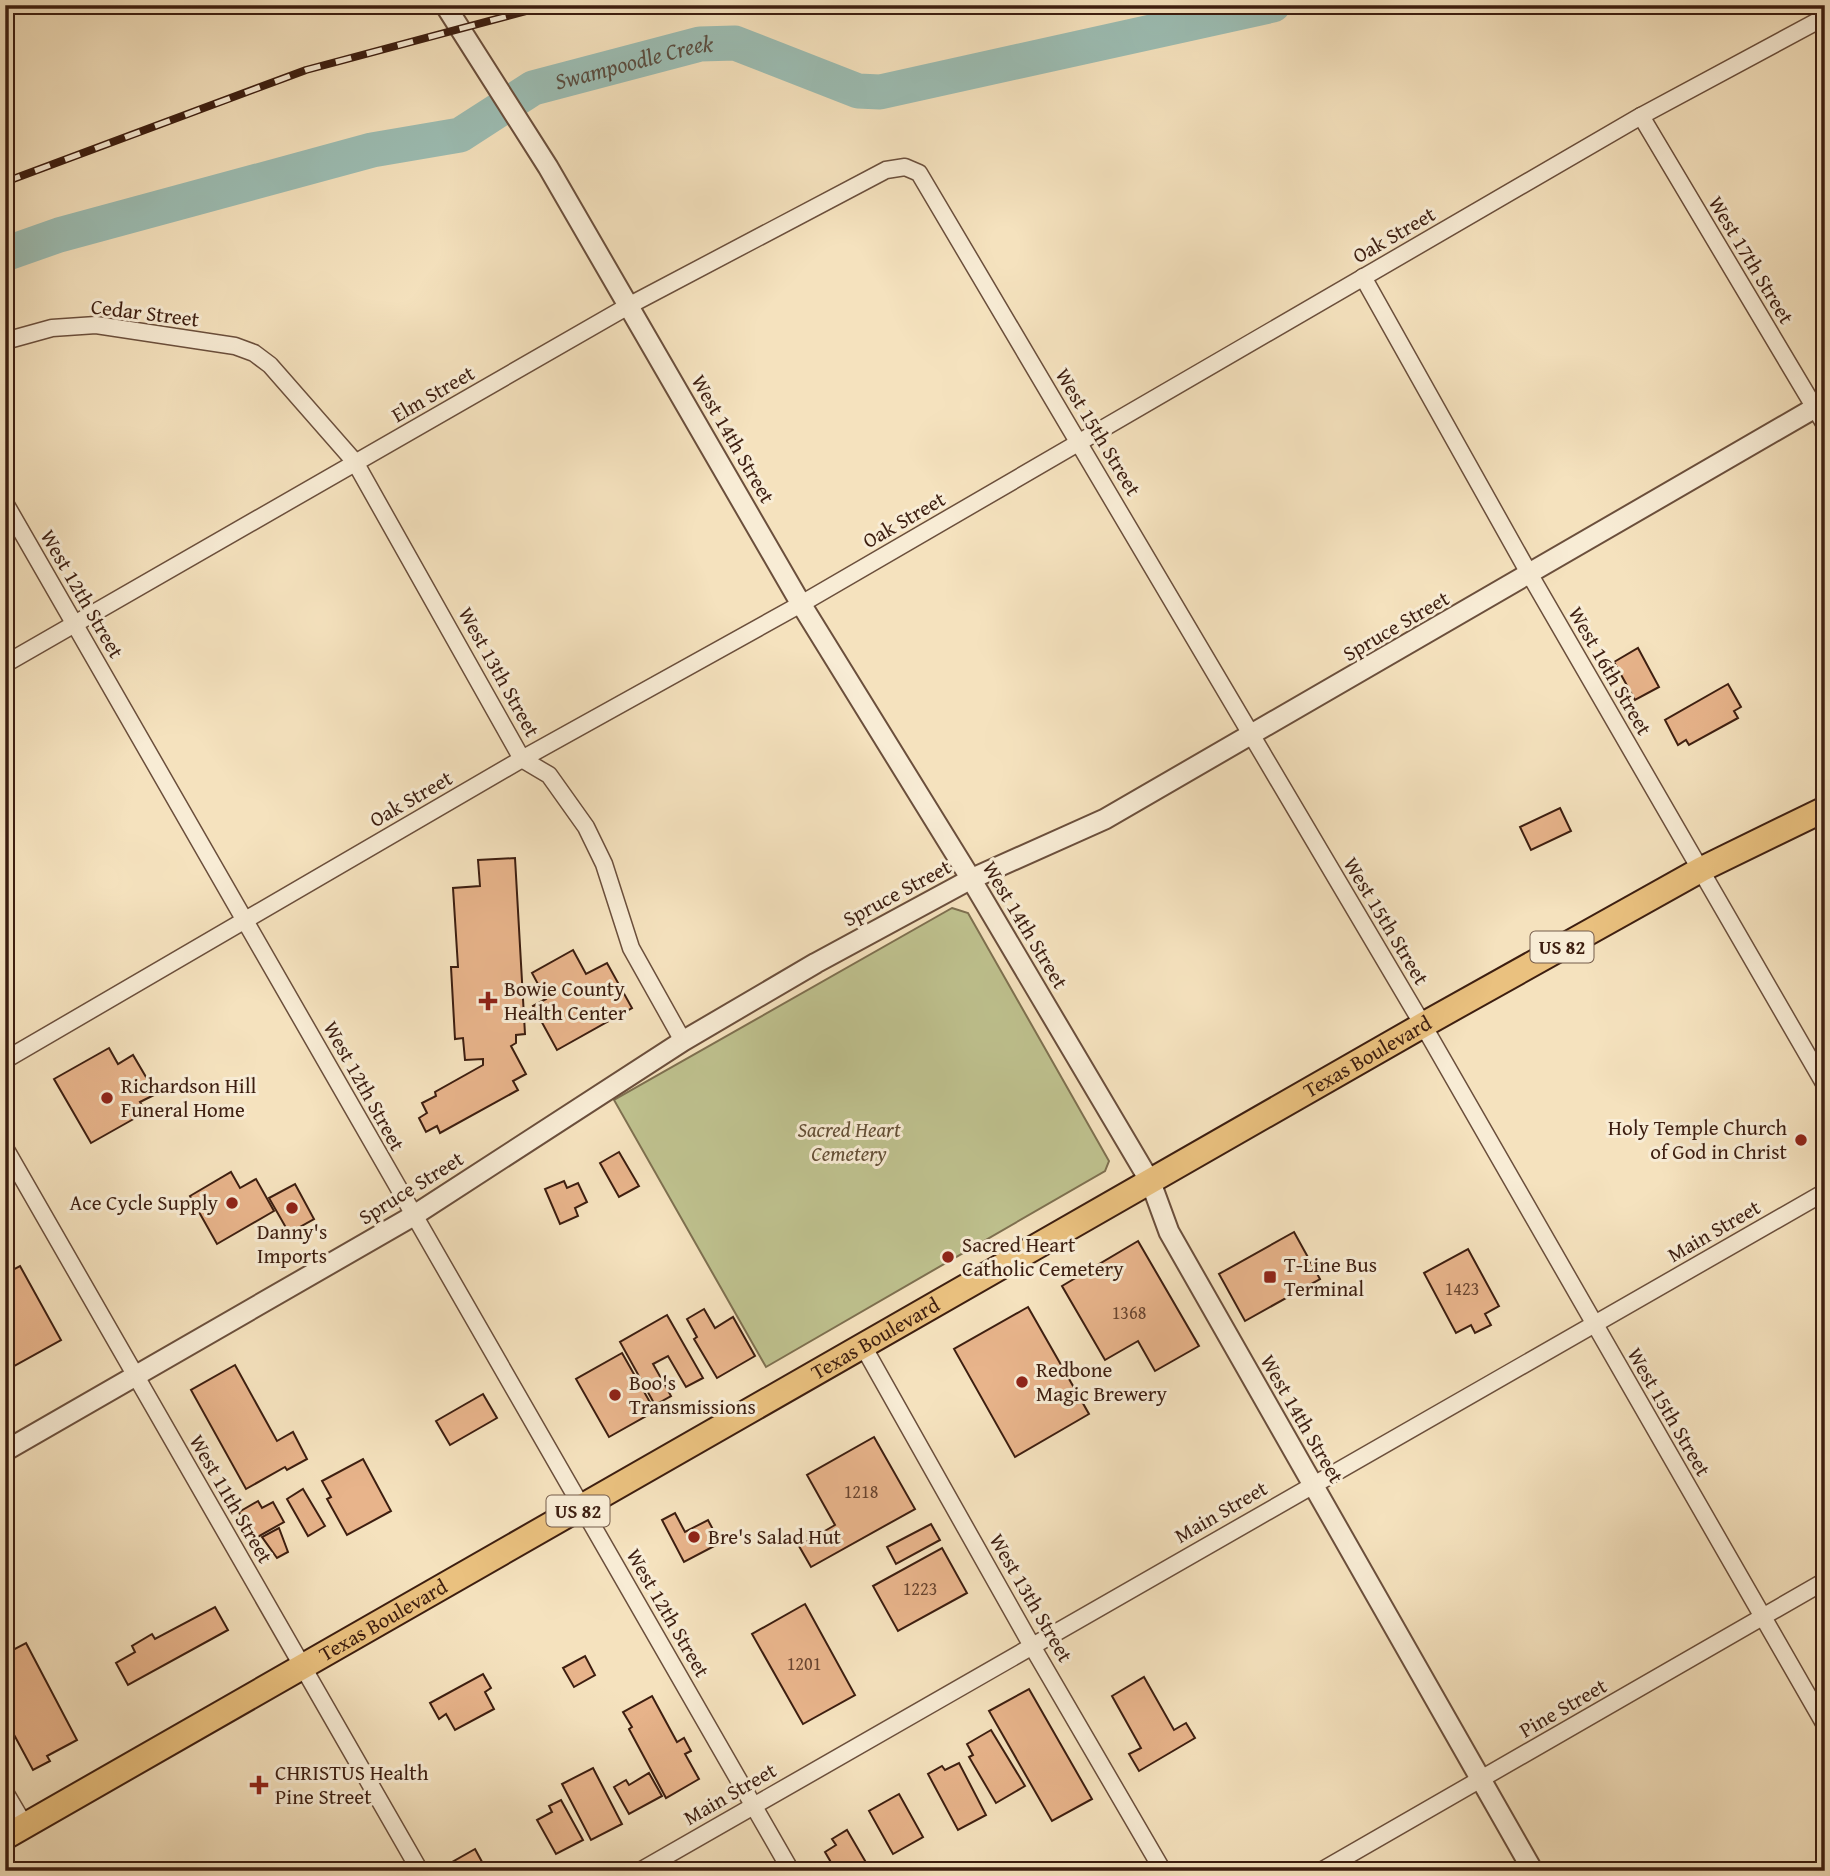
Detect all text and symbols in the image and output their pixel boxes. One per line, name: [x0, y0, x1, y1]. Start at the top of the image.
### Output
water label: Swampoodle Creek: [551, 27, 714, 98]
street label: West 17th Street: [1701, 190, 1802, 330]
street label: Oak Street: [1347, 198, 1441, 271]
street label: Cedar Street: [89, 290, 202, 335]
street label: Elm Street: [385, 357, 481, 430]
street label: West 15th Street: [1048, 362, 1149, 502]
street label: West 14th Street: [684, 368, 783, 510]
street label: Oak Street: [857, 483, 951, 556]
street label: West 12th Street: [33, 523, 132, 665]
street label: Spruce Street: [1337, 582, 1455, 669]
street label: West 16th Street: [1561, 600, 1660, 742]
street label: West 13th Street: [451, 601, 548, 743]
street label: Oak Street: [364, 762, 458, 835]
street label: Spruce Street: [837, 851, 957, 934]
street label: West 15th Street: [1336, 851, 1437, 991]
street label: West 14th Street: [975, 855, 1076, 995]
road number: US 82: [1530, 931, 1594, 962]
place label: Bowie County Health Center: [504, 973, 627, 1028]
marker: Bowie County Health Center: [478, 991, 498, 1011]
street label: Texas Boulevard: [1297, 1007, 1438, 1105]
street label: West 12th Street: [316, 1015, 413, 1157]
place label: Richardson Hill Funeral Home: [121, 1070, 257, 1125]
marker: Richardson Hill Funeral Home: [99, 1090, 115, 1106]
place label: Holy Temple Church of God in Christ: [1608, 1112, 1788, 1167]
park label: Sacred Heart Cemetery: [797, 1114, 901, 1169]
marker: Holy Temple Church of God in Christ: [1793, 1132, 1809, 1148]
street label: Spruce Street: [352, 1143, 470, 1232]
place label: Ace Cycle Supply: [70, 1187, 219, 1218]
street label: Main Street: [1662, 1191, 1766, 1270]
marker: Ace Cycle Supply: [224, 1195, 240, 1211]
marker: Danny's Imports: [284, 1200, 300, 1216]
place label: Danny's Imports: [257, 1216, 327, 1271]
place label: Sacred Heart Catholic Cemetery: [962, 1229, 1124, 1284]
marker: Sacred Heart Catholic Cemetery: [940, 1249, 956, 1265]
place label: T-Line Bus Terminal: [1284, 1249, 1377, 1304]
marker: T-Line Bus Terminal: [1262, 1269, 1278, 1285]
house number: 1423: [1445, 1275, 1479, 1302]
street label: Texas Boulevard: [805, 1289, 946, 1387]
house number: 1368: [1112, 1299, 1146, 1326]
street label: West 15th Street: [1620, 1341, 1719, 1483]
street label: West 14th Street: [1253, 1348, 1352, 1490]
place label: Redbone Magic Brewery: [1036, 1354, 1168, 1409]
place label: Boo's Transmissions: [629, 1367, 756, 1422]
marker: Redbone Magic Brewery: [1014, 1374, 1030, 1390]
marker: Boo's Transmissions: [607, 1387, 623, 1403]
street label: West 11th Street: [182, 1428, 281, 1570]
street label: Main Street: [1169, 1472, 1273, 1551]
house number: 1218: [844, 1478, 878, 1505]
road number: US 82: [546, 1496, 610, 1526]
place label: Bre's Salad Hut: [708, 1521, 842, 1552]
street label: West 13th Street: [982, 1527, 1081, 1669]
marker: Bre's Salad Hut: [686, 1529, 702, 1545]
street label: West 12th Street: [619, 1542, 718, 1684]
street label: Texas Boulevard: [313, 1570, 454, 1669]
house number: 1223: [903, 1575, 937, 1602]
house number: 1201: [787, 1650, 821, 1677]
street label: Pine Street: [1513, 1670, 1613, 1745]
street label: Main Street: [678, 1754, 782, 1833]
place label: CHRISTUS Health Pine Street: [275, 1757, 429, 1812]
marker: CHRISTUS Health Pine Street: [249, 1775, 269, 1795]

